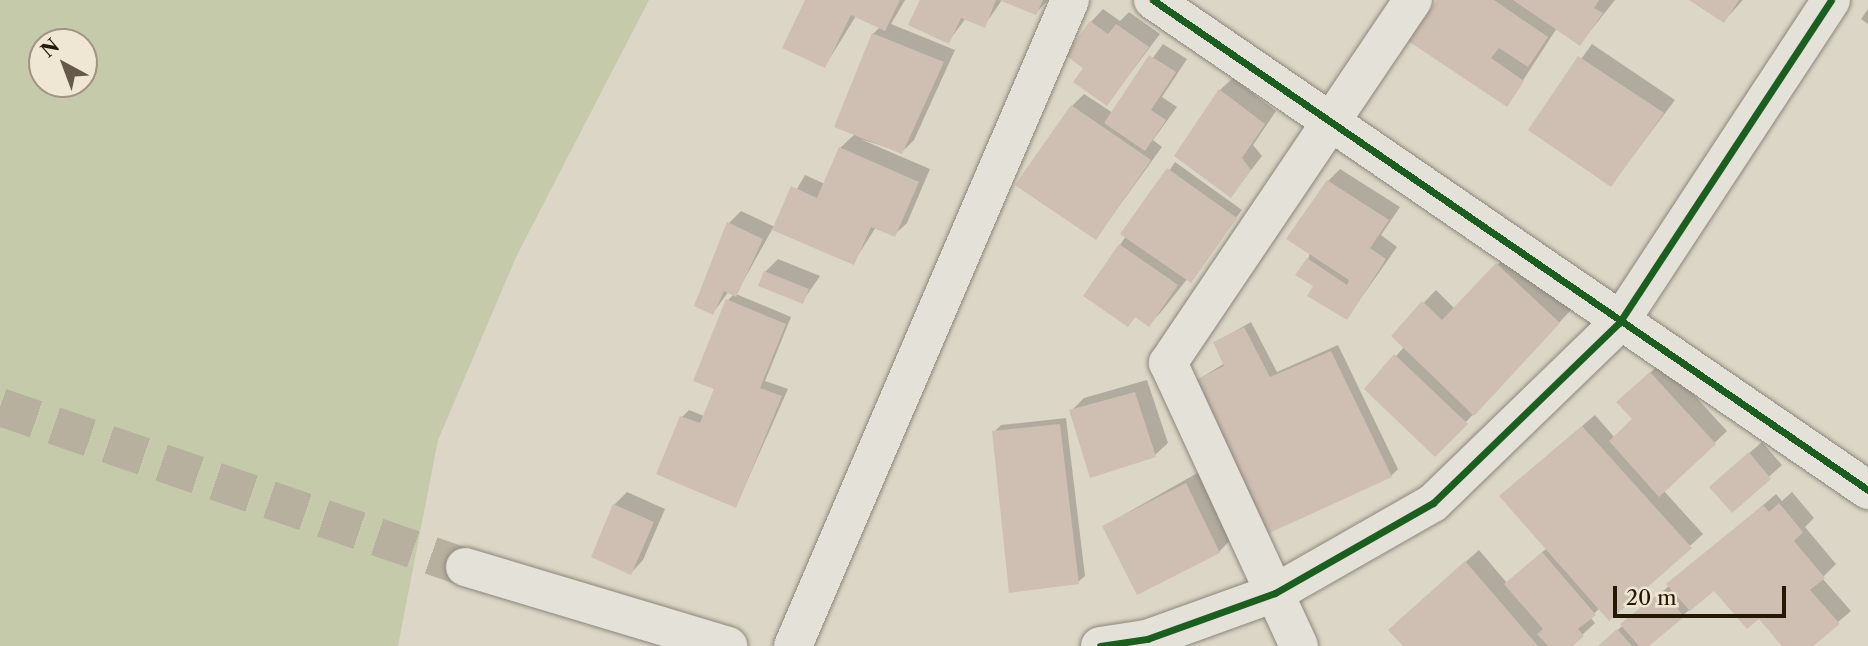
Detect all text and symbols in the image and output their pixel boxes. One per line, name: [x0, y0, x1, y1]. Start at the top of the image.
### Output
north arrow: [28, 28, 98, 98]
text: N: [36, 34, 64, 62]
scale bar: [1616, 572, 1789, 616]
text: 20 m: [1626, 585, 1677, 610]

